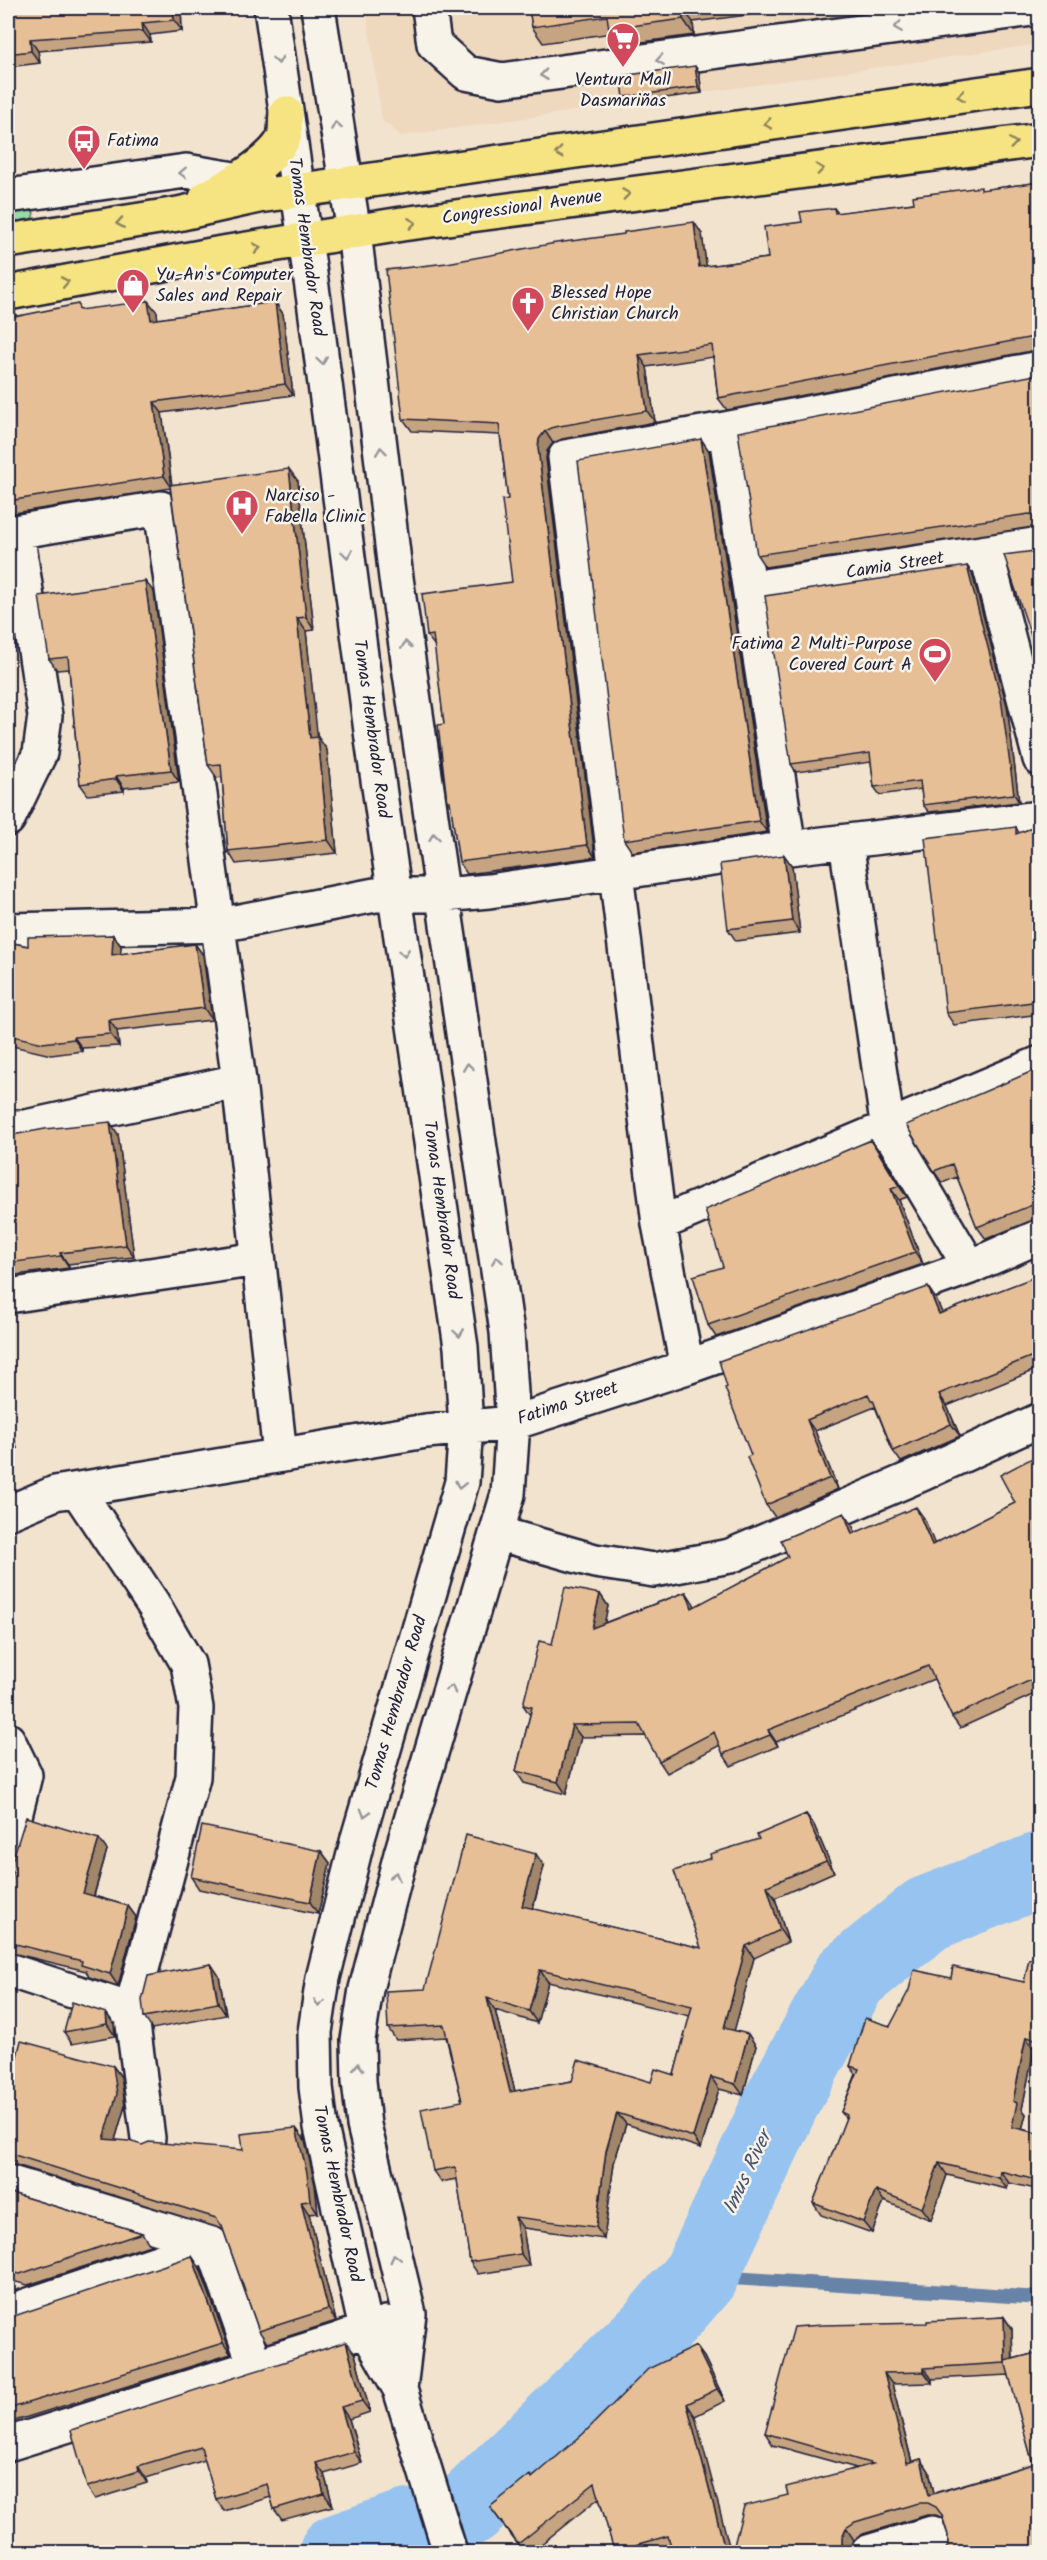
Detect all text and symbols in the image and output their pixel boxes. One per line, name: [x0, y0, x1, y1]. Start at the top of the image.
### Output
supermarket icon: Ventura Mall Dasmariñas: [605, 21, 641, 68]
one-way arrow: [894, 21, 903, 33]
one-way arrow: [655, 53, 665, 66]
one-way arrow: [272, 56, 284, 65]
place label: Ventura Mall Dasmariñas: [575, 66, 672, 116]
one-way arrow: [539, 68, 549, 81]
one-way arrow: [956, 90, 965, 102]
one-way arrow: [763, 117, 772, 129]
one-way arrow: [331, 122, 343, 131]
bus stop icon: Fatima: [66, 123, 102, 170]
place label: Fatima: [107, 127, 159, 156]
one-way arrow: [1008, 138, 1017, 150]
one-way arrow: [554, 147, 563, 159]
street label: Tomas Hembrador Road: [279, 156, 333, 339]
one-way arrow: [815, 163, 824, 175]
one-way arrow: [178, 166, 187, 179]
street label: Congressional Avenue: [440, 182, 604, 234]
one-way arrow: [622, 189, 631, 201]
one-way arrow: [115, 216, 125, 229]
one-way arrow: [408, 217, 417, 229]
one-way arrow: [252, 242, 262, 254]
place label: Yu-An's Computer Sales and Repair: [156, 261, 294, 311]
shop icon: Yu-An's Computer Sales and Repair: [115, 267, 151, 314]
one-way arrow: [60, 276, 70, 289]
place label: Blessed Hope Christian Church: [551, 279, 679, 329]
church icon: Blessed Hope Christian Church: [510, 285, 546, 332]
one-way arrow: [315, 356, 327, 365]
one-way arrow: [375, 447, 388, 456]
place label: Narciso - Fabella Clinic: [265, 482, 366, 532]
hospital icon: Narciso - Fabella Clinic: [224, 488, 260, 535]
street label: Camia Street: [844, 544, 947, 588]
one-way arrow: [341, 549, 353, 559]
place label: Fatima 2 Multi-Purpose Covered Court A: [732, 630, 912, 680]
sports icon: Fatima 2 Multi-Purpose Covered Court A: [917, 636, 953, 683]
street label: Tomas Hembrador Road: [344, 638, 398, 821]
one-way arrow: [400, 640, 412, 649]
one-way arrow: [429, 833, 441, 842]
one-way arrow: [397, 949, 409, 958]
one-way arrow: [463, 1063, 475, 1072]
street label: Tomas Hembrador Road: [414, 1119, 468, 1302]
one-way arrow: [491, 1256, 503, 1265]
one-way arrow: [453, 1329, 465, 1338]
street label: Fatima Street: [514, 1374, 623, 1434]
one-way arrow: [454, 1480, 467, 1490]
street label: Tomas Hembrador Road: [358, 1611, 436, 1794]
one-way arrow: [444, 1684, 456, 1695]
one-way arrow: [360, 1807, 372, 1818]
one-way arrow: [388, 1871, 401, 1881]
one-way arrow: [314, 1998, 326, 2007]
one-way arrow: [352, 2062, 365, 2071]
street label: Tomas Hembrador Road: [304, 2103, 370, 2286]
water label: Imus River: [715, 2122, 783, 2220]
one-way arrow: [389, 2253, 402, 2263]

